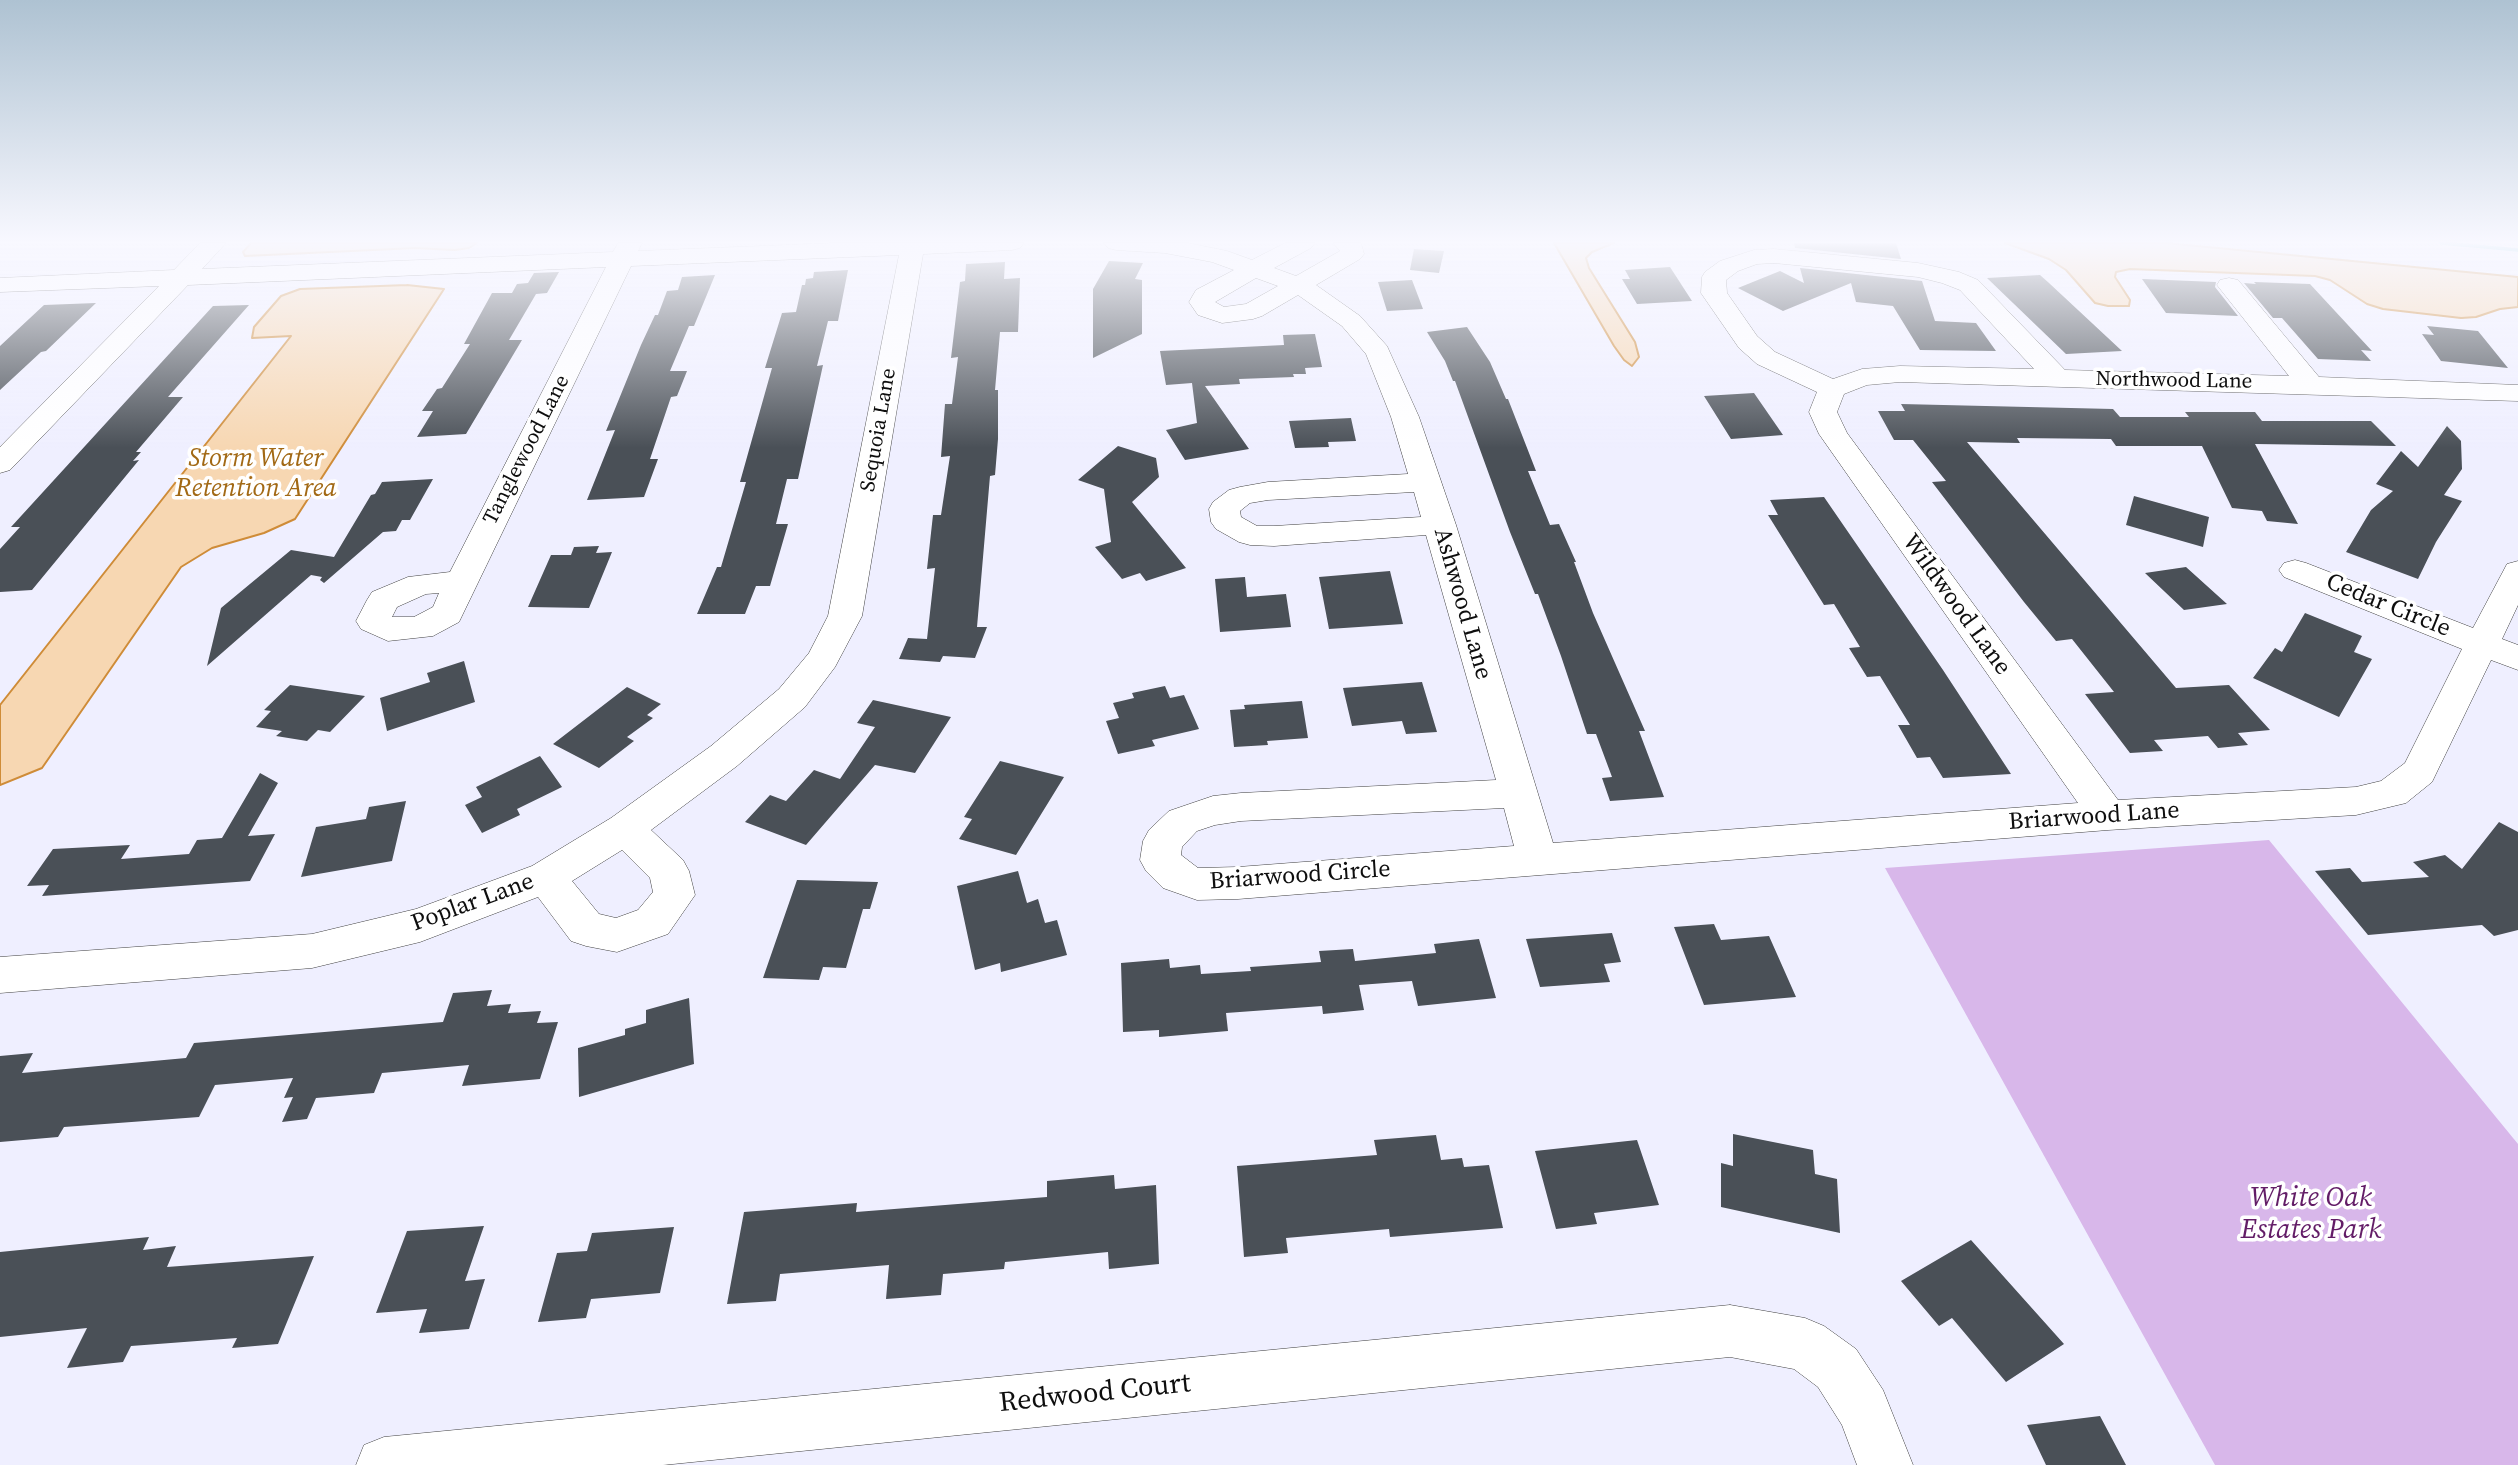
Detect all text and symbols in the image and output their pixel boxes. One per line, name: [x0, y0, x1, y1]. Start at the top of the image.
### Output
street label: Sequoia Lane: [856, 366, 902, 494]
street label: Northwood Lane: [2095, 367, 2253, 395]
street label: Tanglewood Lane: [478, 371, 576, 529]
water label: Storm Water Retention Area: [175, 443, 337, 504]
street label: Ashwood Lane: [1427, 525, 1497, 683]
street label: Wildwood Lane: [1895, 529, 2017, 681]
street label: Cedar Circle: [2322, 568, 2454, 644]
street label: Briarwood Lane: [2007, 797, 2181, 837]
street label: Briarwood Circle: [1209, 855, 1391, 897]
street label: Poplar Lane: [408, 868, 538, 938]
park label: White Oak Estates Park: [2241, 1182, 2381, 1248]
street label: Redwood Court: [998, 1367, 1192, 1421]

